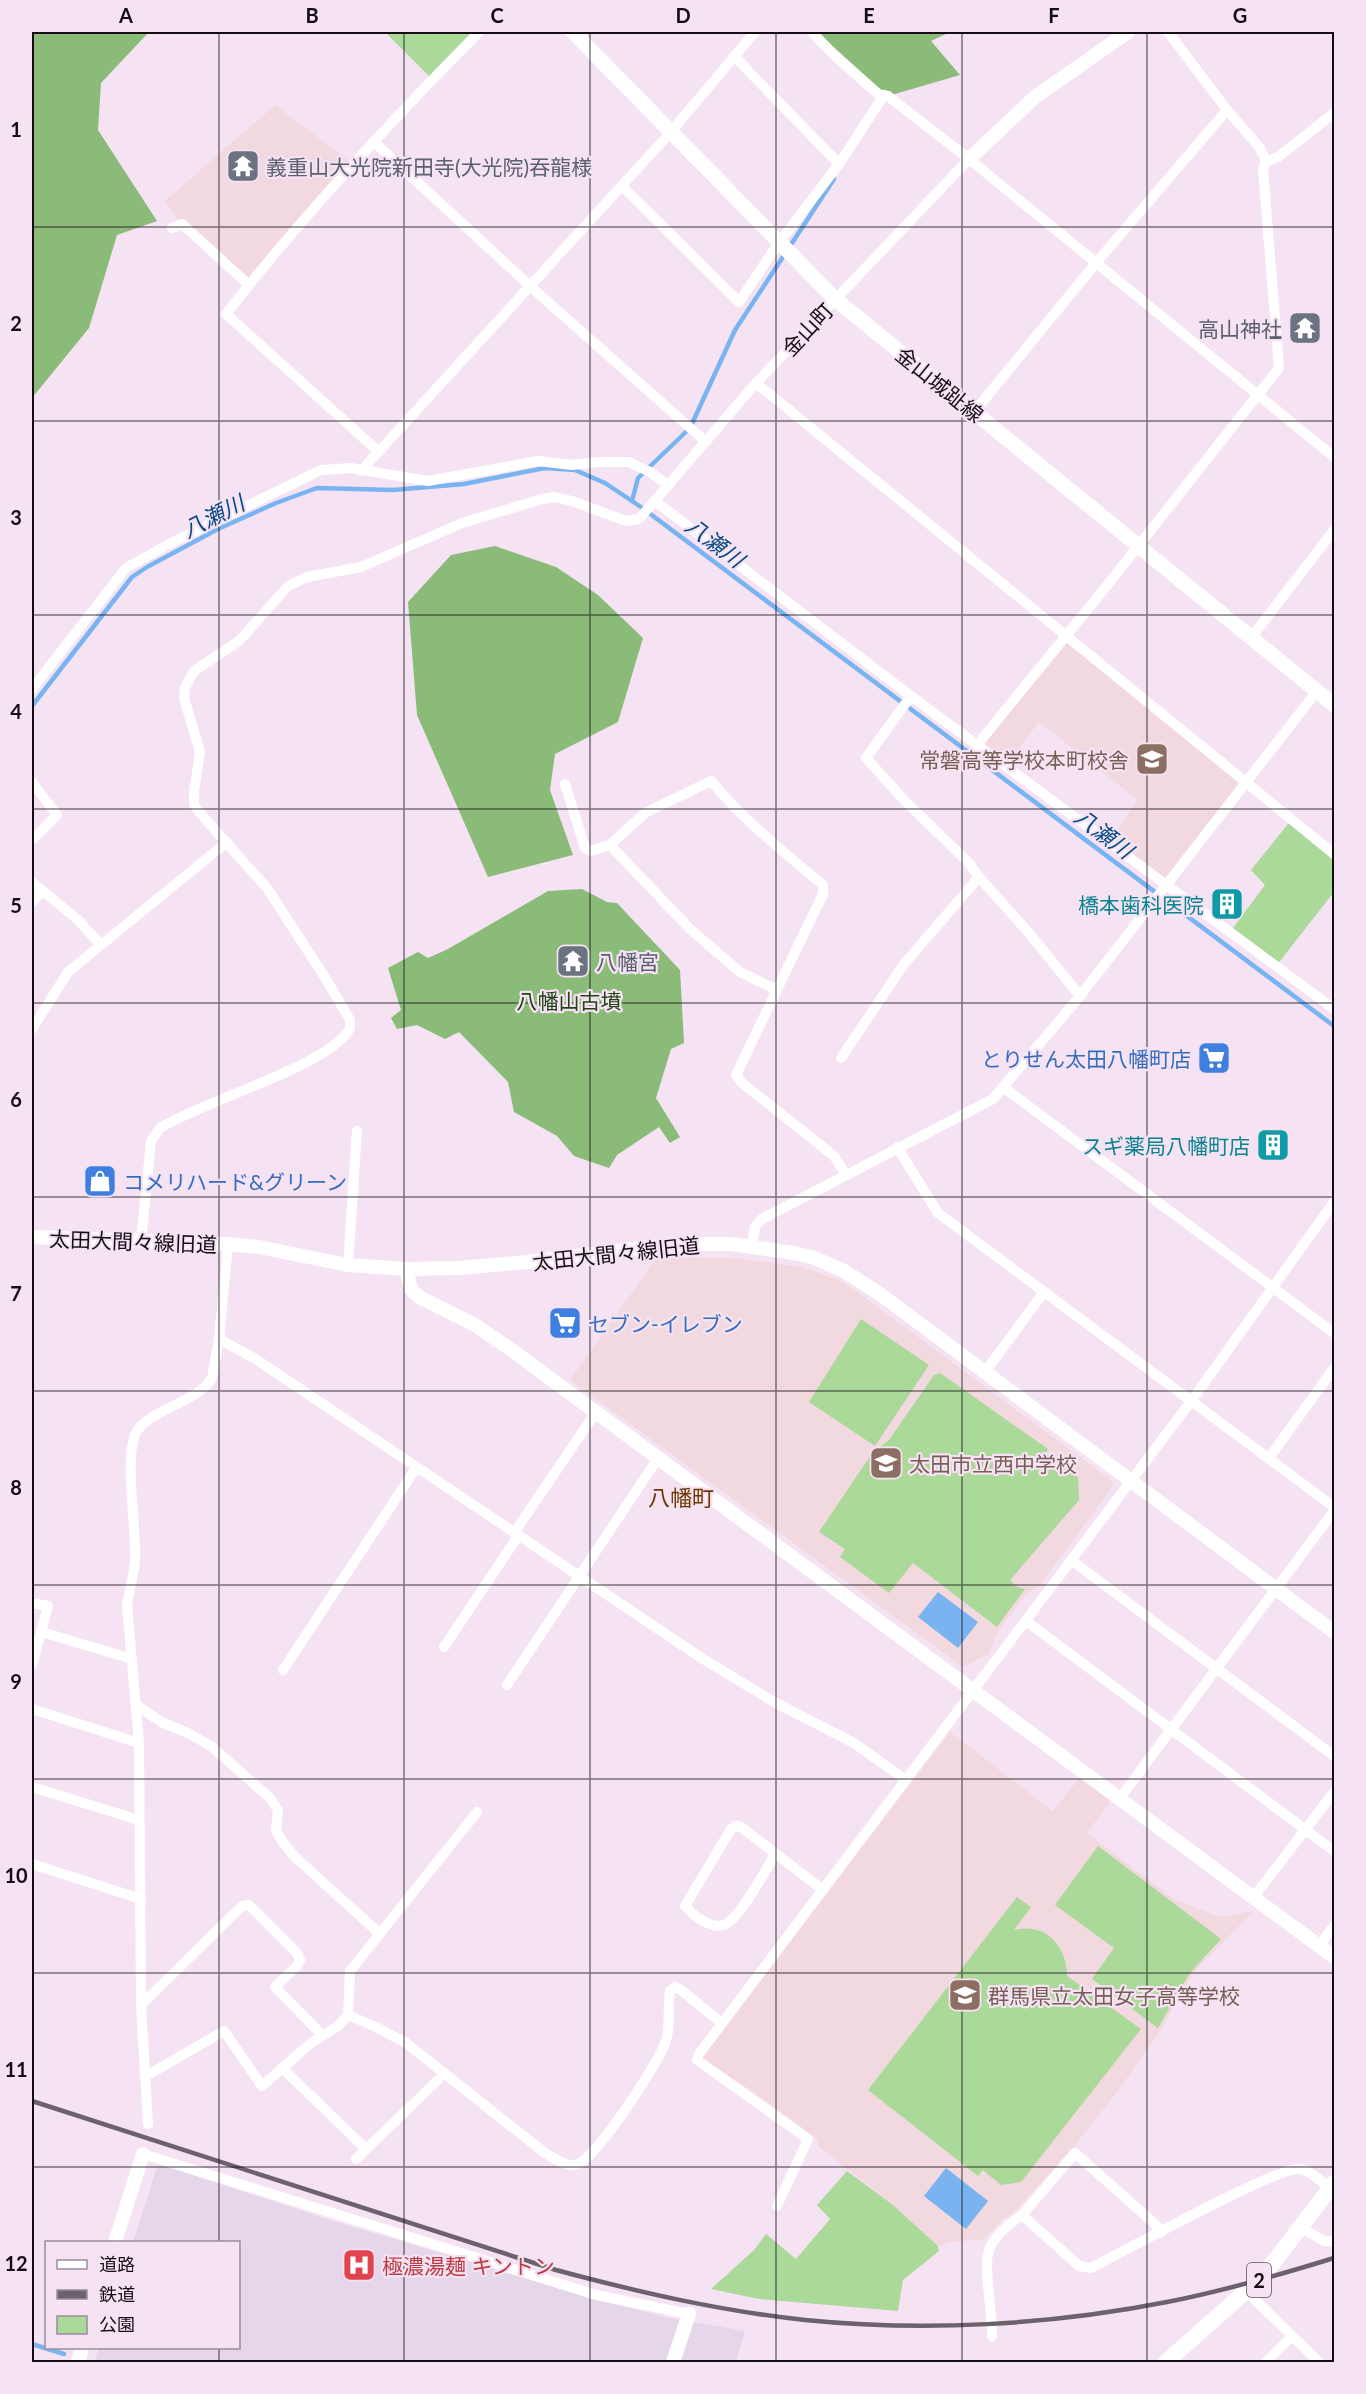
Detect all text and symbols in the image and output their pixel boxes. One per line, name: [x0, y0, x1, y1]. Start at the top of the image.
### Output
text: A: [118, 3, 133, 27]
text: B: [305, 3, 319, 27]
text: C: [490, 3, 504, 27]
text: D: [675, 3, 691, 27]
text: E: [863, 3, 875, 27]
text: F: [1048, 3, 1060, 27]
text: G: [1233, 3, 1247, 27]
text: 1: [10, 117, 22, 141]
temple icon: 義重山大光院新田寺(大光院)吞龍様: [225, 148, 261, 184]
place label: 義重山大光院新田寺(大光院)吞龍様: [266, 154, 592, 179]
street label: 金山町: [776, 297, 838, 361]
temple icon: 高山神社: [1287, 310, 1323, 346]
text: 2: [10, 311, 22, 335]
place label: 高山神社: [1198, 316, 1282, 341]
street label: 金山城趾線: [891, 341, 989, 427]
water label: 八瀬川: [177, 488, 250, 543]
text: 3: [10, 505, 22, 529]
water label: 八瀬川: [681, 511, 751, 574]
text: 4: [10, 699, 22, 723]
school or university icon: 常磐高等学校本町校舎: [1134, 741, 1170, 777]
place label: 常磐高等学校本町校舎: [919, 747, 1129, 772]
water label: 八瀬川: [1070, 802, 1140, 865]
building icon: 橋本歯科医院: [1209, 886, 1245, 922]
place label: 橋本歯科医院: [1078, 892, 1204, 917]
text: 5: [10, 893, 22, 917]
temple icon: 八幡宮: [555, 943, 591, 979]
place label: 八幡宮: [596, 949, 659, 974]
park label: 八幡山古墳: [517, 988, 622, 1013]
supermarket icon: とりせん太田八幡町店: [1196, 1040, 1232, 1076]
place label: とりせん太田八幡町店: [981, 1046, 1191, 1071]
text: 6: [10, 1087, 22, 1111]
building icon: スギ薬局八幡町店: [1255, 1127, 1291, 1163]
place label: スギ薬局八幡町店: [1082, 1133, 1250, 1158]
shop icon: コメリハード&グリーン: [82, 1163, 118, 1199]
place label: コメリハード&グリーン: [123, 1169, 347, 1194]
street label: 太田大間々線旧道: [49, 1226, 217, 1256]
street label: 太田大間々線旧道: [531, 1232, 701, 1274]
text: 7: [10, 1281, 22, 1305]
supermarket icon: セブン-イレブン: [547, 1305, 583, 1341]
place label: セブン-イレブン: [588, 1311, 743, 1336]
school or university icon: 太田市立西中学校: [868, 1445, 904, 1481]
place label: 太田市立西中学校: [909, 1451, 1077, 1476]
text: 8: [10, 1475, 22, 1499]
district label: 八幡町: [648, 1484, 714, 1511]
text: 9: [10, 1669, 22, 1693]
text: 10: [4, 1863, 28, 1887]
school or university icon: 群馬県立太田女子高等学校: [947, 1977, 983, 2013]
place label: 群馬県立太田女子高等学校: [988, 1983, 1240, 2008]
text: 11: [4, 2057, 28, 2081]
legend: [45, 2241, 240, 2349]
hospital icon: 極濃湯麺 キントン: [341, 2247, 377, 2283]
text: 12: [4, 2251, 28, 2275]
text: 道路: [99, 2253, 135, 2275]
place label: 極濃湯麺 キントン: [382, 2253, 555, 2278]
road number: 2: [1247, 2263, 1271, 2297]
text: 鉄道: [99, 2283, 135, 2305]
text: 公園: [99, 2313, 135, 2335]

